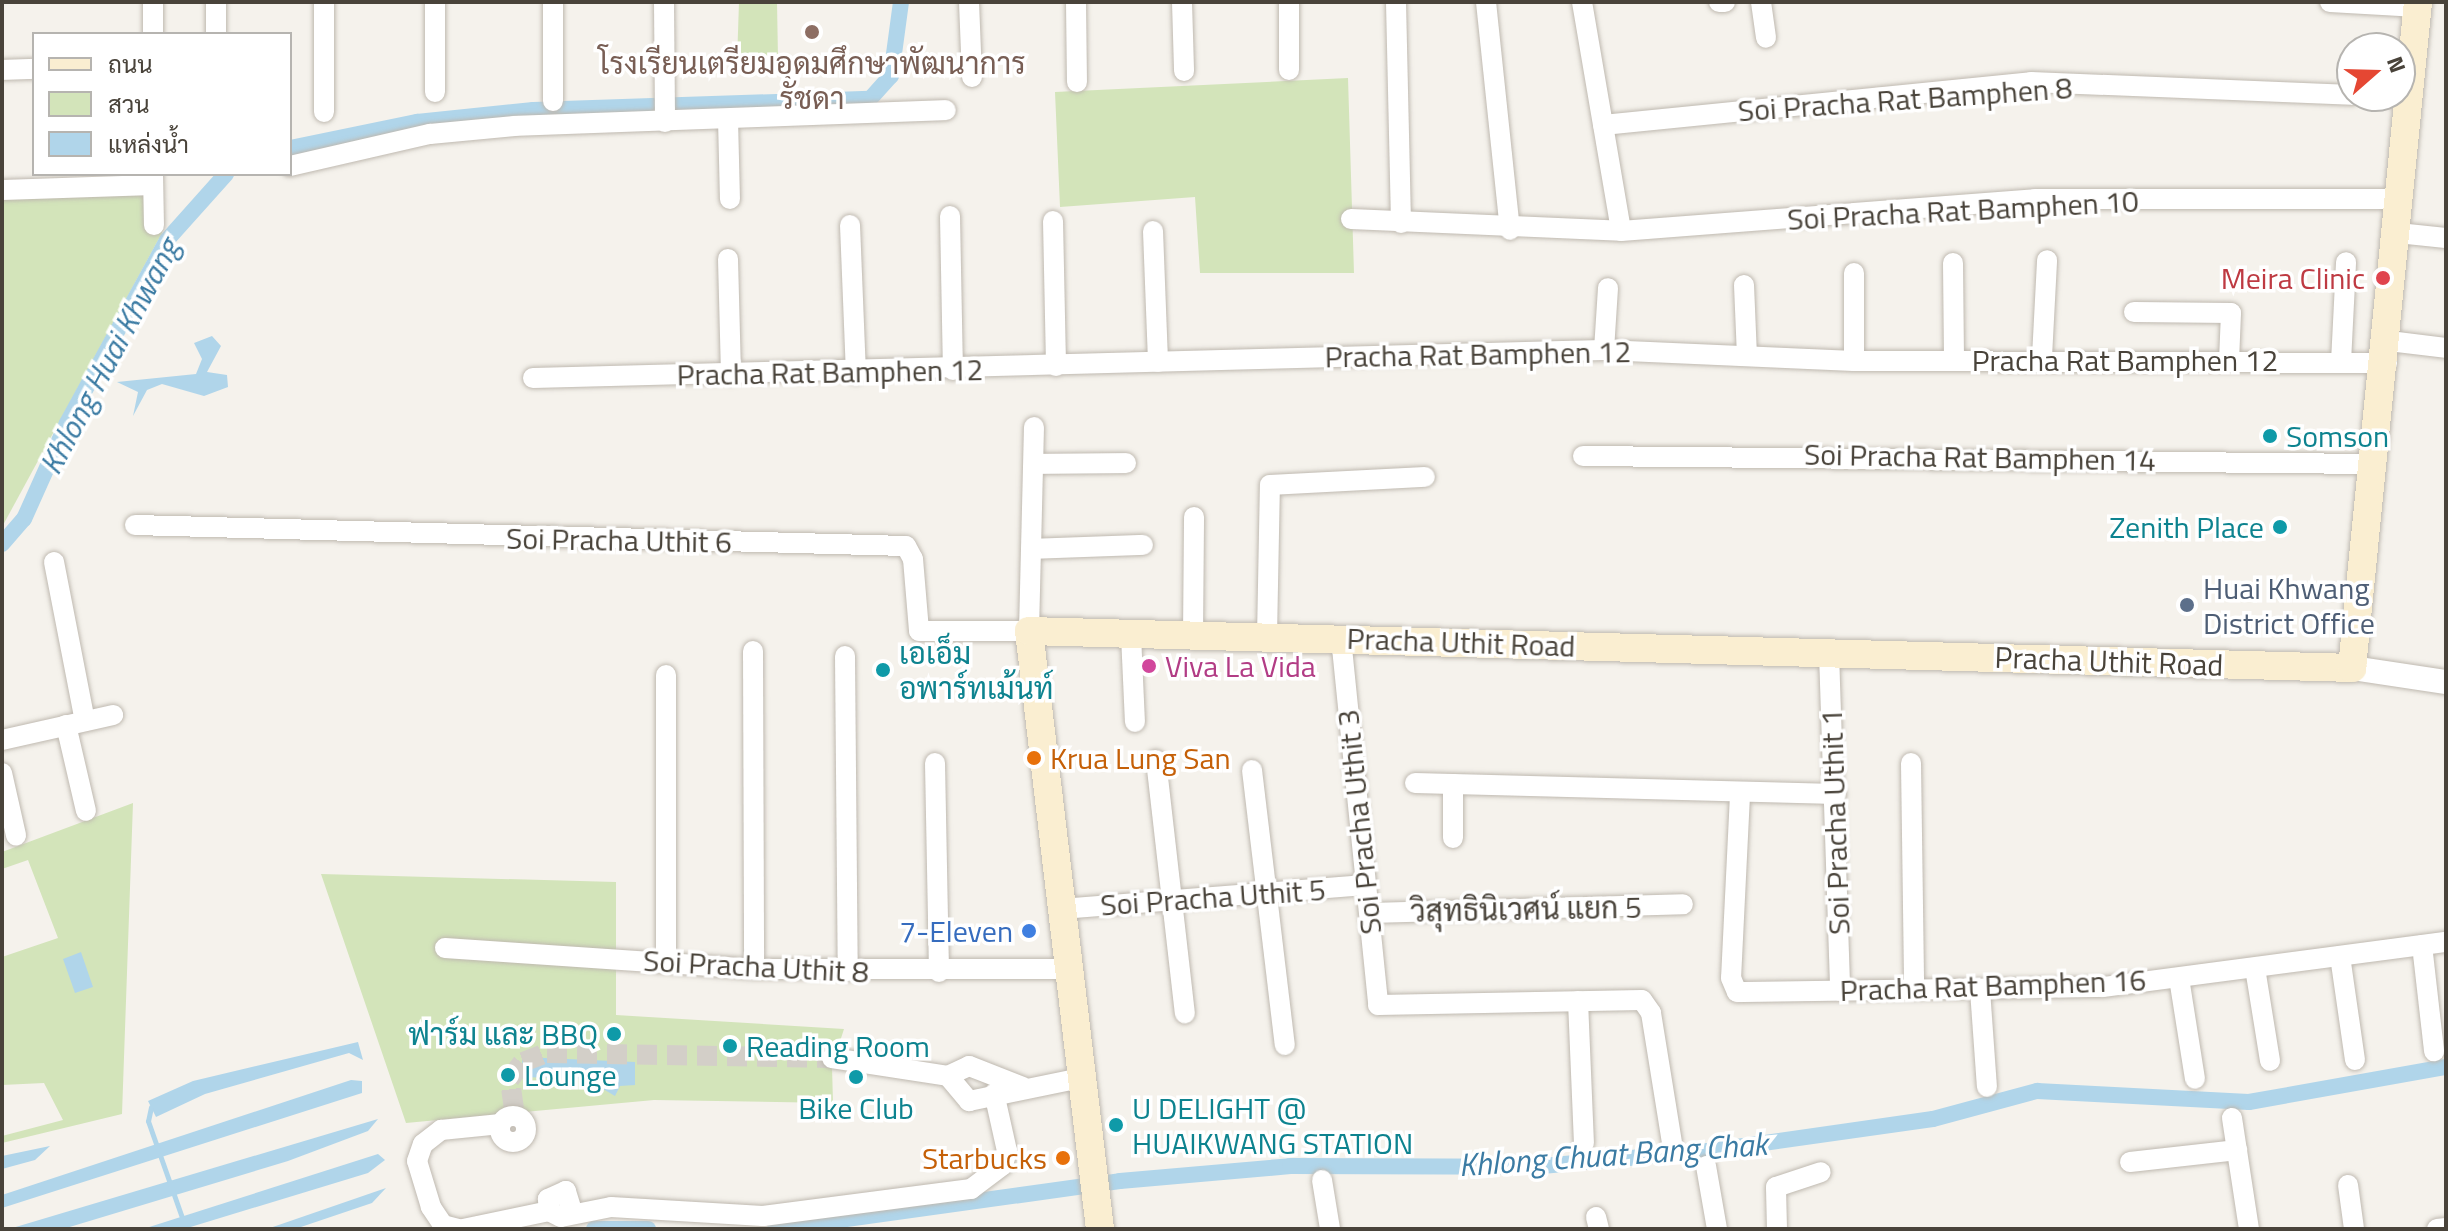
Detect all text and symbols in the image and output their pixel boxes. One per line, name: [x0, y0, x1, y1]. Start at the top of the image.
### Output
marker: โรงเรียนเตรียมอุดมศึกษาพัฒนาการ รัชดา: [803, 23, 821, 41]
legend: [32, 32, 292, 176]
north arrow: [2336, 32, 2416, 112]
place label: โรงเรียนเตรียมอุดมศึกษาพัฒนาการ รัชดา: [598, 45, 1026, 116]
text: ถนน: [108, 46, 153, 82]
text: N: [2378, 51, 2415, 77]
street label: Soi Pracha Rat Bamphen 8: [1737, 69, 2073, 129]
text: สวน: [108, 86, 150, 122]
text: แหล่งน้ำ: [108, 126, 189, 162]
street label: Soi Pracha Rat Bamphen 10: [1786, 183, 2140, 237]
water label: Khlong Huai Khwang: [31, 232, 187, 480]
place label: Meira Clinic: [2221, 260, 2365, 296]
marker: Meira Clinic: [2372, 267, 2394, 289]
street label: Pracha Rat Bamphen 12: [1324, 333, 1632, 375]
street label: Pracha Rat Bamphen 12: [1972, 342, 2278, 378]
street label: Pracha Rat Bamphen 12: [676, 351, 984, 393]
place label: Somson: [2286, 418, 2389, 454]
marker: Somson: [2261, 427, 2279, 445]
street label: Soi Pracha Rat Bamphen 14: [1804, 436, 2156, 478]
place label: Zenith Place: [2109, 509, 2264, 545]
marker: Zenith Place: [2271, 518, 2289, 536]
street label: Soi Pracha Uthit 6: [506, 520, 732, 560]
place label: Huai Khwang District Office: [2203, 570, 2375, 640]
marker: Huai Khwang District Office: [2178, 596, 2196, 614]
street label: Pracha Uthit Road: [1346, 620, 1576, 664]
place label: เอเอ็ม อพาร์ทเม้นท์: [899, 635, 1054, 706]
street label: Pracha Uthit Road: [1994, 639, 2224, 683]
place label: Viva La Vida: [1165, 648, 1316, 684]
marker: Viva La Vida: [1140, 657, 1158, 675]
marker: เอเอ็ม อพาร์ทเม้นท์: [874, 661, 892, 679]
street label: Soi Pracha Uthit 3: [1329, 708, 1389, 936]
street label: Soi Pracha Uthit 1: [1813, 709, 1857, 935]
place label: Krua Lung San: [1050, 740, 1231, 776]
marker: Krua Lung San: [1025, 749, 1043, 767]
street label: Soi Pracha Uthit 5: [1099, 871, 1327, 923]
street label: วิสุทธินิเวศน์ แยก 5: [1410, 889, 1642, 929]
place label: 7-Eleven: [899, 913, 1013, 949]
marker: 7-Eleven: [1020, 922, 1038, 940]
street label: Soi Pracha Uthit 8: [642, 942, 870, 990]
street label: Pracha Rat Bamphen 16: [1839, 962, 2147, 1008]
place label: ฟาร์ม และ BBQ: [408, 1016, 598, 1052]
marker: ฟาร์ม และ BBQ: [605, 1025, 623, 1043]
place label: Reading Room: [746, 1028, 930, 1064]
marker: Reading Room: [721, 1037, 739, 1055]
place label: Lounge: [524, 1057, 617, 1093]
marker: Lounge: [499, 1066, 517, 1084]
marker: Bike Club: [847, 1068, 865, 1086]
place label: Bike Club: [798, 1090, 914, 1126]
place label: U DELIGHT @ HUAIKWANG STATION: [1132, 1090, 1413, 1160]
marker: U DELIGHT @ HUAIKWANG STATION: [1107, 1116, 1125, 1134]
water label: Khlong Chuat Bang Chak: [1457, 1124, 1769, 1184]
place label: Starbucks: [922, 1140, 1047, 1176]
marker: Starbucks: [1054, 1149, 1072, 1167]

